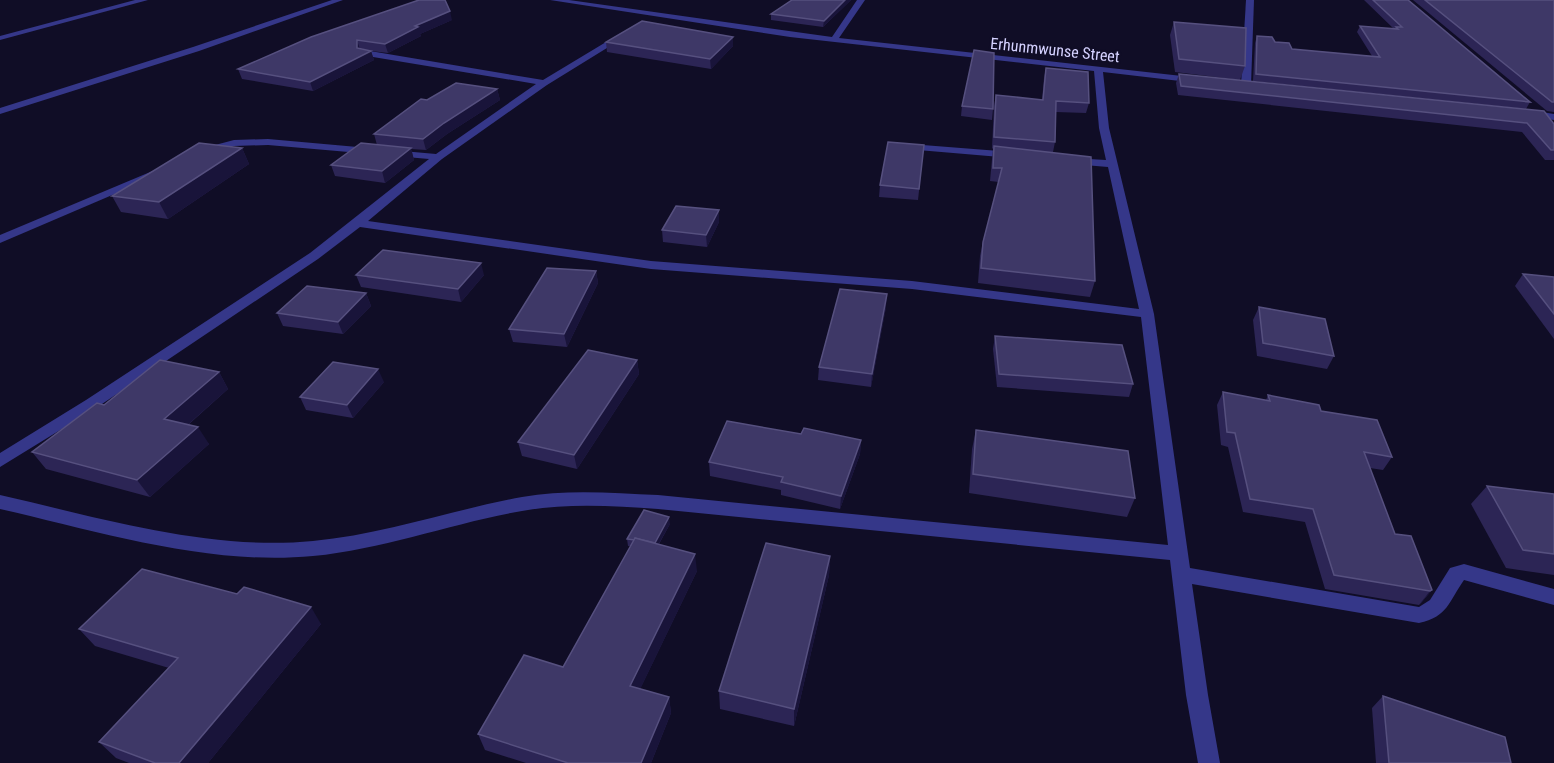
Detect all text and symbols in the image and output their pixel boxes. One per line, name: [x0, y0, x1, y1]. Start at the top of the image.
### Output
street label: Erhunmwunse Street: [989, 34, 1121, 66]

